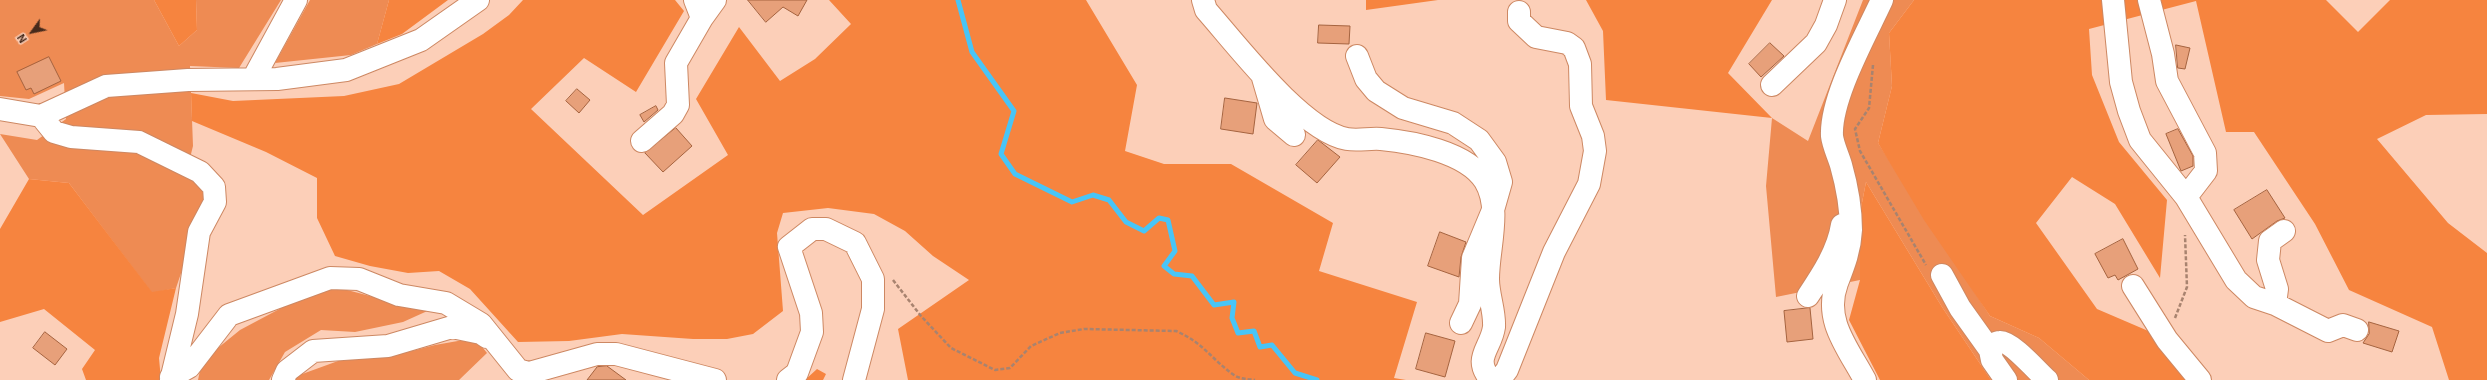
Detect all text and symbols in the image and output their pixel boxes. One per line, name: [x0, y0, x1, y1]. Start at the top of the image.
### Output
north arrow: [12, 12, 52, 52]
text: N: [14, 32, 29, 46]

